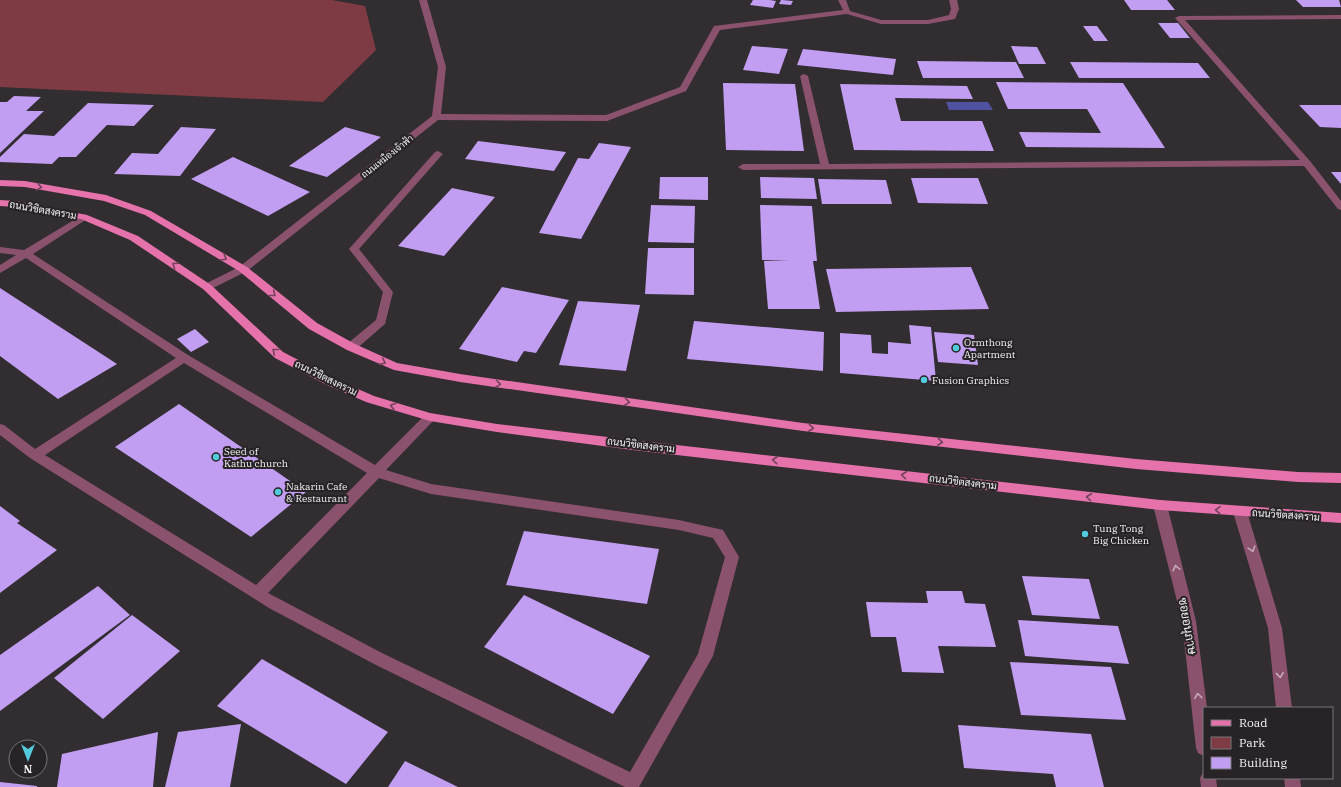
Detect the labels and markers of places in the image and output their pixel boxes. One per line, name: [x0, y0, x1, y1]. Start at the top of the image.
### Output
place label: Ormthong Apartment: [964, 336, 1016, 361]
marker: Ormthong Apartment: [951, 343, 961, 353]
place label: Fusion Graphics: [932, 374, 1009, 387]
marker: Fusion Graphics: [919, 375, 929, 385]
place label: Seed of Kathu church: [224, 445, 288, 470]
marker: Seed of Kathu church: [211, 452, 221, 462]
place label: Nakarin Cafe & Restaurant: [286, 480, 348, 505]
marker: Nakarin Cafe & Restaurant: [273, 487, 283, 497]
place label: Tung Tong Big Chicken: [1093, 522, 1150, 547]
marker: Tung Tong Big Chicken: [1080, 529, 1090, 539]

